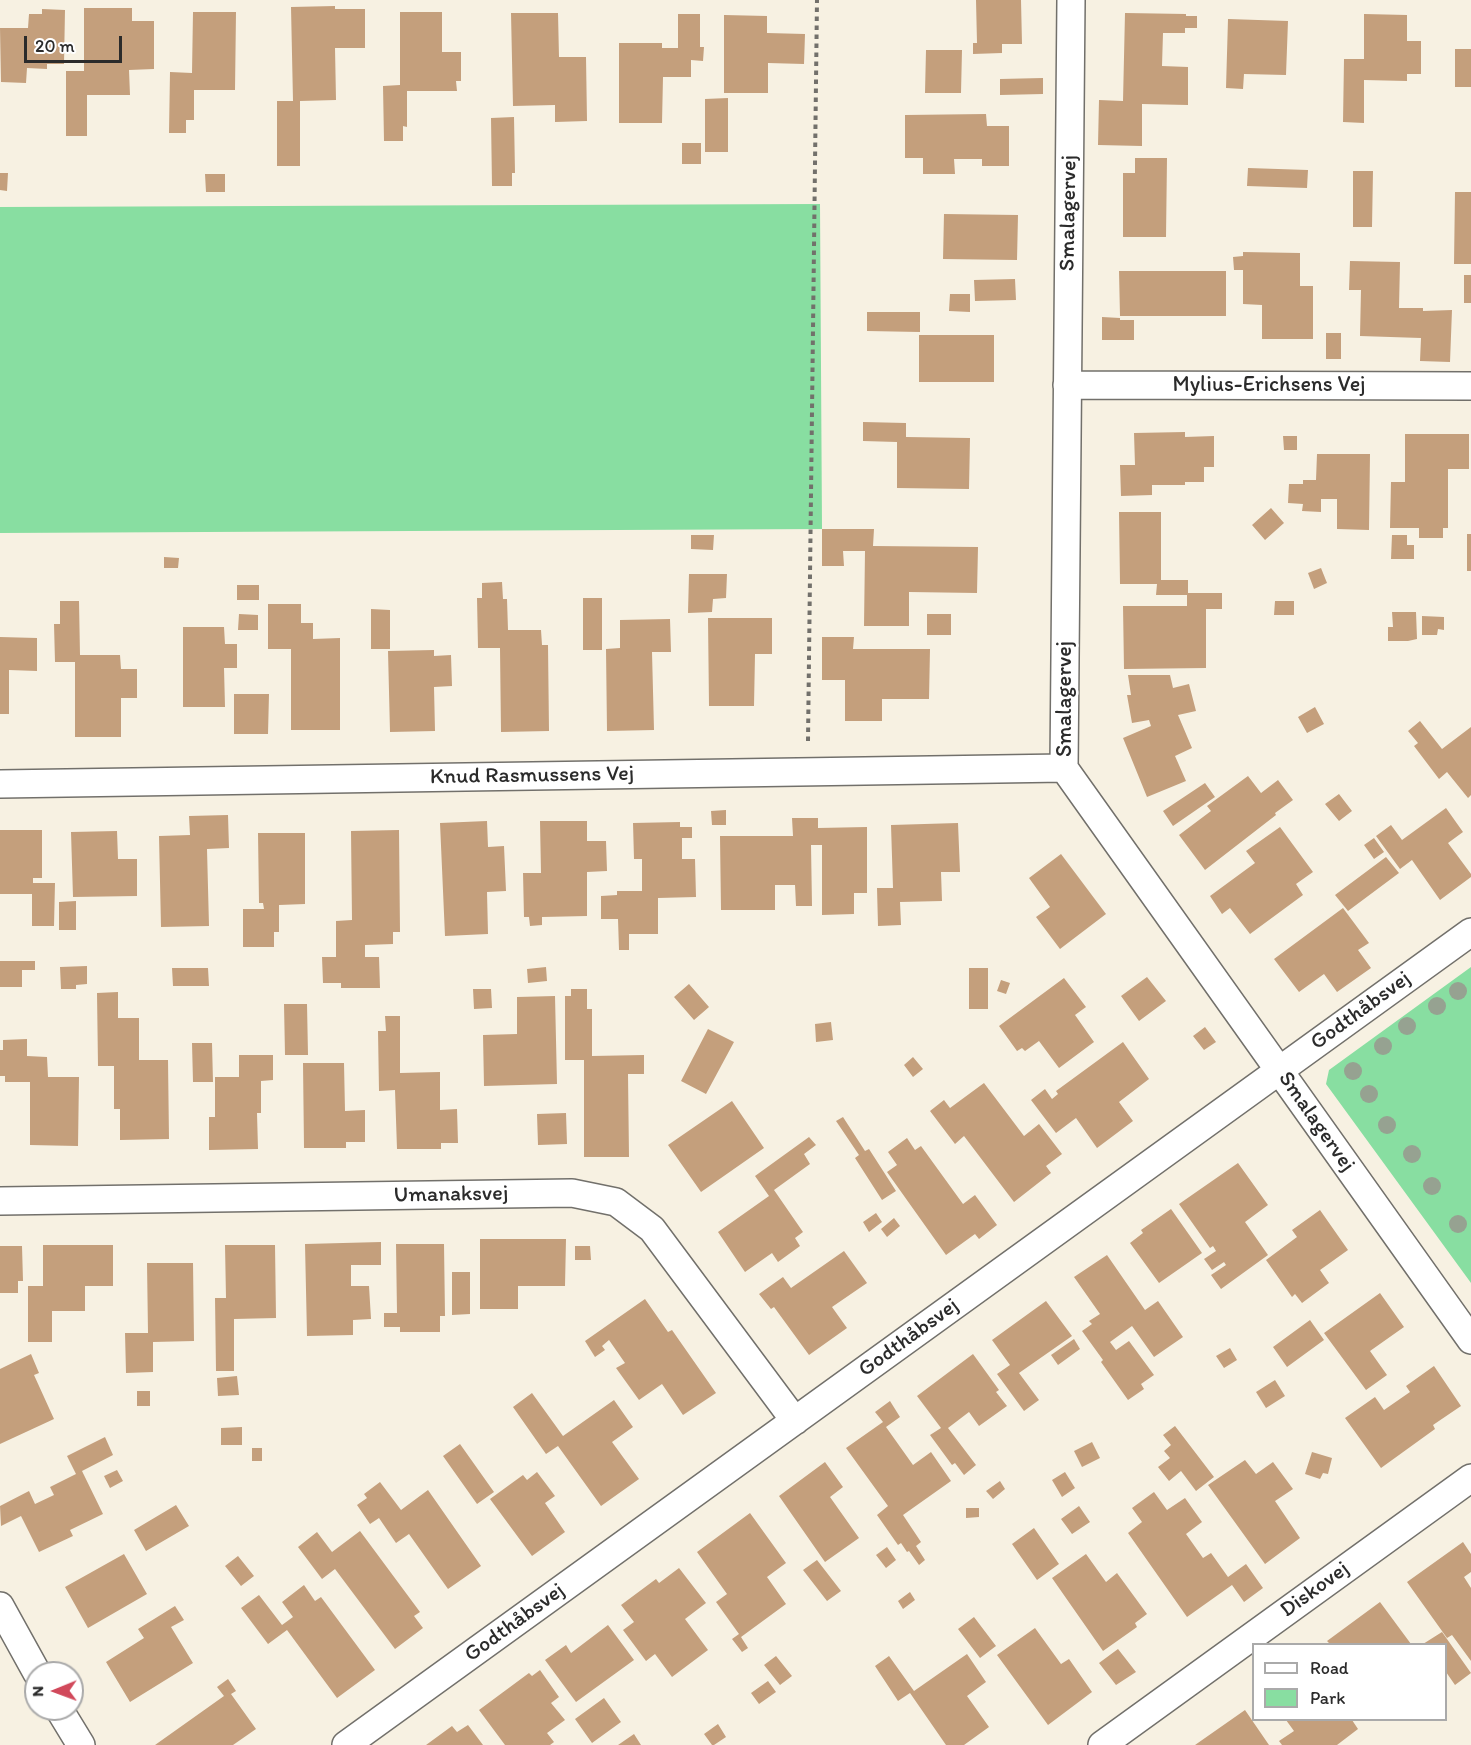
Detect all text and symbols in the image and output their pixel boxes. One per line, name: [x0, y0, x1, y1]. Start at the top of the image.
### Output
scale bar: [27, 24, 124, 62]
text: 20 m: [35, 35, 75, 57]
street label: Smalagervej: [1055, 155, 1083, 271]
street label: Mylius-Erichsens Vej: [1172, 372, 1366, 398]
street label: Smalagervej: [1052, 641, 1078, 757]
street label: Knud Rasmussens Vej: [430, 761, 634, 791]
street label: Godthåbsvej: [1306, 966, 1416, 1056]
street label: Smalagervej: [1272, 1067, 1360, 1177]
street label: Umanaksvej: [394, 1181, 508, 1209]
street label: Godthåbsvej: [854, 1293, 964, 1383]
street label: Diskovej: [1275, 1556, 1355, 1624]
street label: Godthåbsvej: [460, 1578, 570, 1668]
legend: [1252, 1643, 1447, 1721]
text: Road: [1310, 1657, 1349, 1679]
north arrow: [24, 1661, 84, 1721]
text: N: [28, 1686, 47, 1697]
text: Park: [1310, 1687, 1345, 1709]

